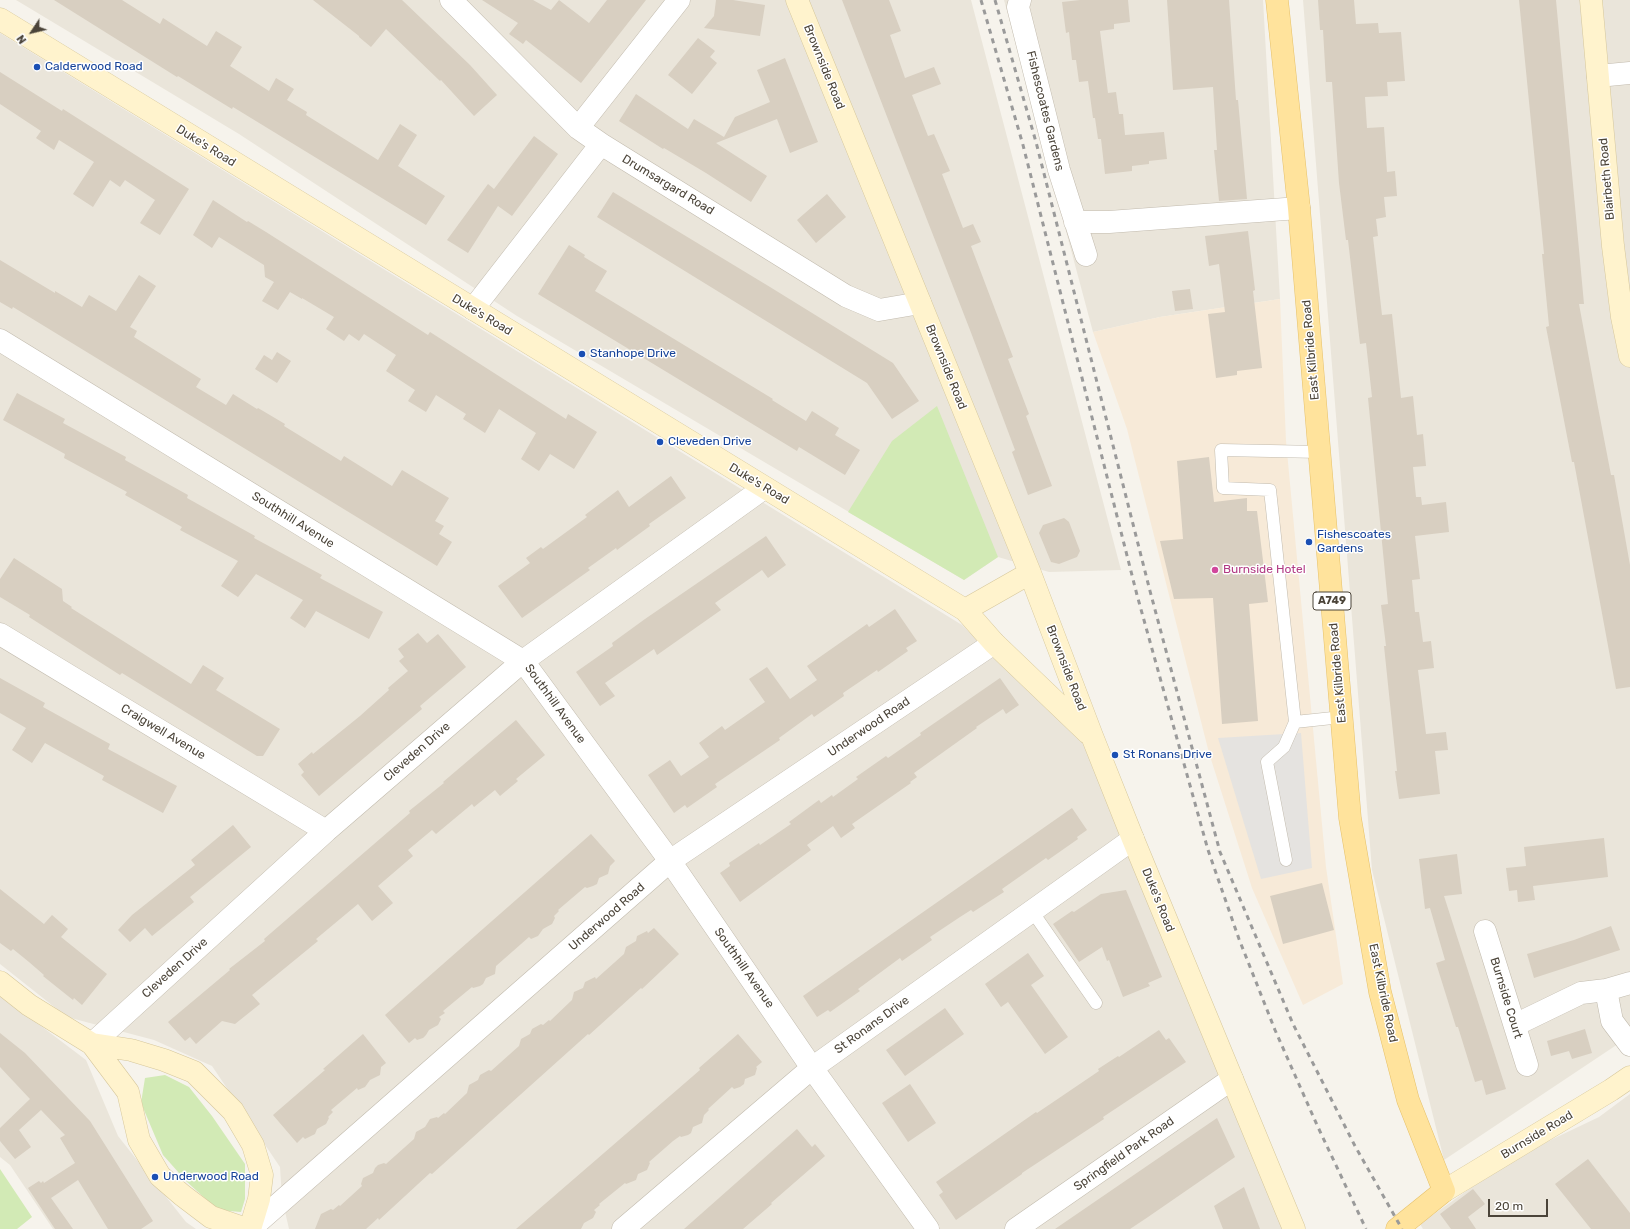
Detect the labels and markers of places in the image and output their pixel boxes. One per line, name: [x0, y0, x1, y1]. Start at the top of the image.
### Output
place label: Calderwood Road: [45, 60, 143, 74]
marker: Calderwood Road: [32, 62, 42, 72]
place label: Stanhope Drive: [590, 347, 676, 361]
marker: Stanhope Drive: [577, 349, 587, 359]
place label: Cleveden Drive: [668, 435, 752, 449]
marker: Cleveden Drive: [655, 437, 665, 447]
place label: Fishescoates Gardens: [1317, 528, 1391, 556]
marker: Fishescoates Gardens: [1304, 537, 1314, 547]
place label: Burnside Hotel: [1223, 563, 1306, 577]
marker: Burnside Hotel: [1210, 565, 1220, 575]
place label: St Ronans Drive: [1123, 748, 1212, 762]
marker: St Ronans Drive: [1110, 750, 1120, 760]
place label: Underwood Road: [163, 1170, 259, 1184]
marker: Underwood Road: [150, 1172, 160, 1182]

